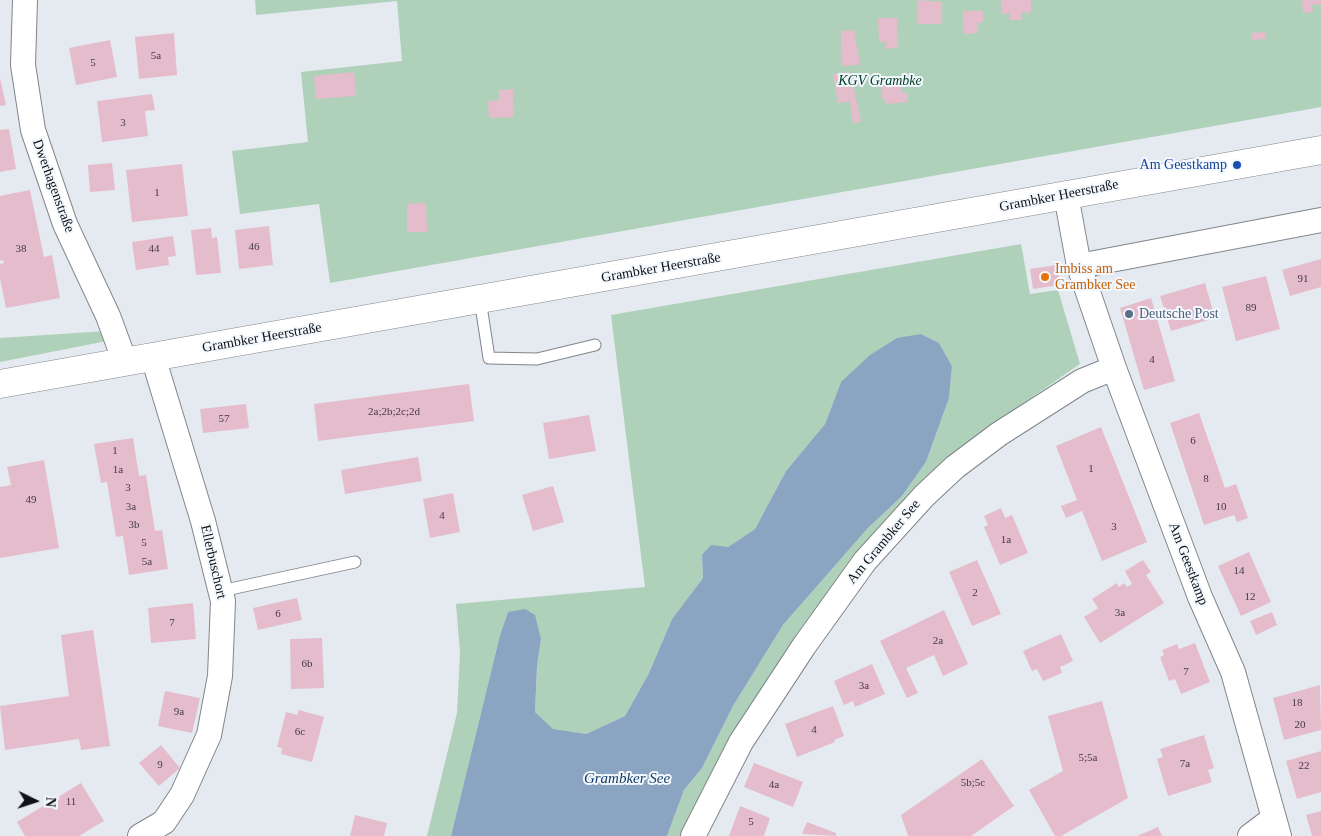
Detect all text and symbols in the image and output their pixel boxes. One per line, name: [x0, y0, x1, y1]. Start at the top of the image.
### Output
house number: 5a: [151, 49, 161, 63]
house number: 5: [90, 56, 96, 70]
park label: KGV Grambke: [838, 73, 922, 89]
house number: 3: [120, 116, 126, 130]
street label: Dwerhagenstraße: [28, 137, 78, 235]
place label: Am Geestkamp: [1140, 157, 1227, 173]
marker: Am Geestkamp: [1231, 159, 1243, 171]
street label: Grambker Heerstraße: [998, 176, 1120, 216]
house number: 1: [154, 186, 160, 200]
house number: 46: [248, 240, 260, 254]
house number: 38: [16, 242, 27, 256]
house number: 44: [148, 242, 160, 256]
street label: Grambker Heerstraße: [600, 249, 722, 287]
place label: Imbiss am Grambker See: [1055, 261, 1135, 294]
marker: Imbiss am Grambker See: [1039, 271, 1051, 283]
house number: 91: [1298, 272, 1309, 286]
house number: 89: [1246, 301, 1256, 315]
place label: Deutsche Post: [1139, 306, 1219, 322]
marker: Deutsche Post: [1123, 308, 1135, 320]
street label: Grambker Heerstraße: [201, 319, 323, 357]
house number: 4: [1149, 353, 1155, 367]
house number: 2a;2b;2c;2d: [368, 405, 420, 419]
house number: 57: [218, 412, 230, 426]
house number: 6: [1190, 434, 1196, 448]
house number: 1: [112, 444, 118, 458]
house number: 1: [1088, 462, 1094, 476]
house number: 1a: [113, 463, 123, 477]
house number: 8: [1203, 472, 1209, 486]
house number: 3: [125, 481, 131, 495]
house number: 49: [26, 493, 36, 507]
street label: Am Grambker See: [844, 496, 924, 588]
house number: 3a: [126, 500, 136, 514]
house number: 10: [1216, 500, 1226, 514]
house number: 4: [439, 509, 445, 523]
house number: 3b: [128, 518, 140, 532]
house number: 3: [1111, 520, 1117, 534]
street label: Am Geestkamp: [1164, 520, 1212, 608]
street label: Ellerbuschort: [196, 523, 230, 601]
house number: 1a: [1001, 533, 1011, 547]
house number: 5: [141, 536, 147, 550]
house number: 5a: [142, 555, 152, 569]
house number: 14: [1234, 564, 1244, 578]
house number: 2: [972, 586, 978, 600]
house number: 12: [1244, 590, 1256, 604]
house number: 3a: [1115, 606, 1125, 620]
house number: 6: [275, 607, 281, 621]
house number: 7: [169, 616, 175, 630]
house number: 2a: [933, 634, 943, 648]
house number: 6b: [302, 657, 312, 671]
house number: 7: [1183, 665, 1189, 679]
house number: 3a: [859, 679, 869, 693]
house number: 18: [1291, 696, 1302, 710]
house number: 9a: [174, 705, 184, 719]
house number: 20: [1294, 718, 1306, 732]
house number: 4: [811, 723, 817, 737]
house number: 6c: [295, 725, 305, 739]
house number: 5;5a: [1079, 751, 1097, 765]
house number: 7a: [1180, 757, 1190, 771]
house number: 9: [157, 758, 163, 772]
house number: 22: [1298, 759, 1310, 773]
water label: Grambker See: [584, 770, 670, 788]
north arrow: [10, 776, 60, 826]
house number: 5b;5c: [961, 776, 985, 790]
house number: 4a: [769, 778, 779, 792]
house number: 11: [66, 795, 76, 809]
text: N: [43, 797, 58, 808]
house number: 5: [748, 815, 754, 829]

